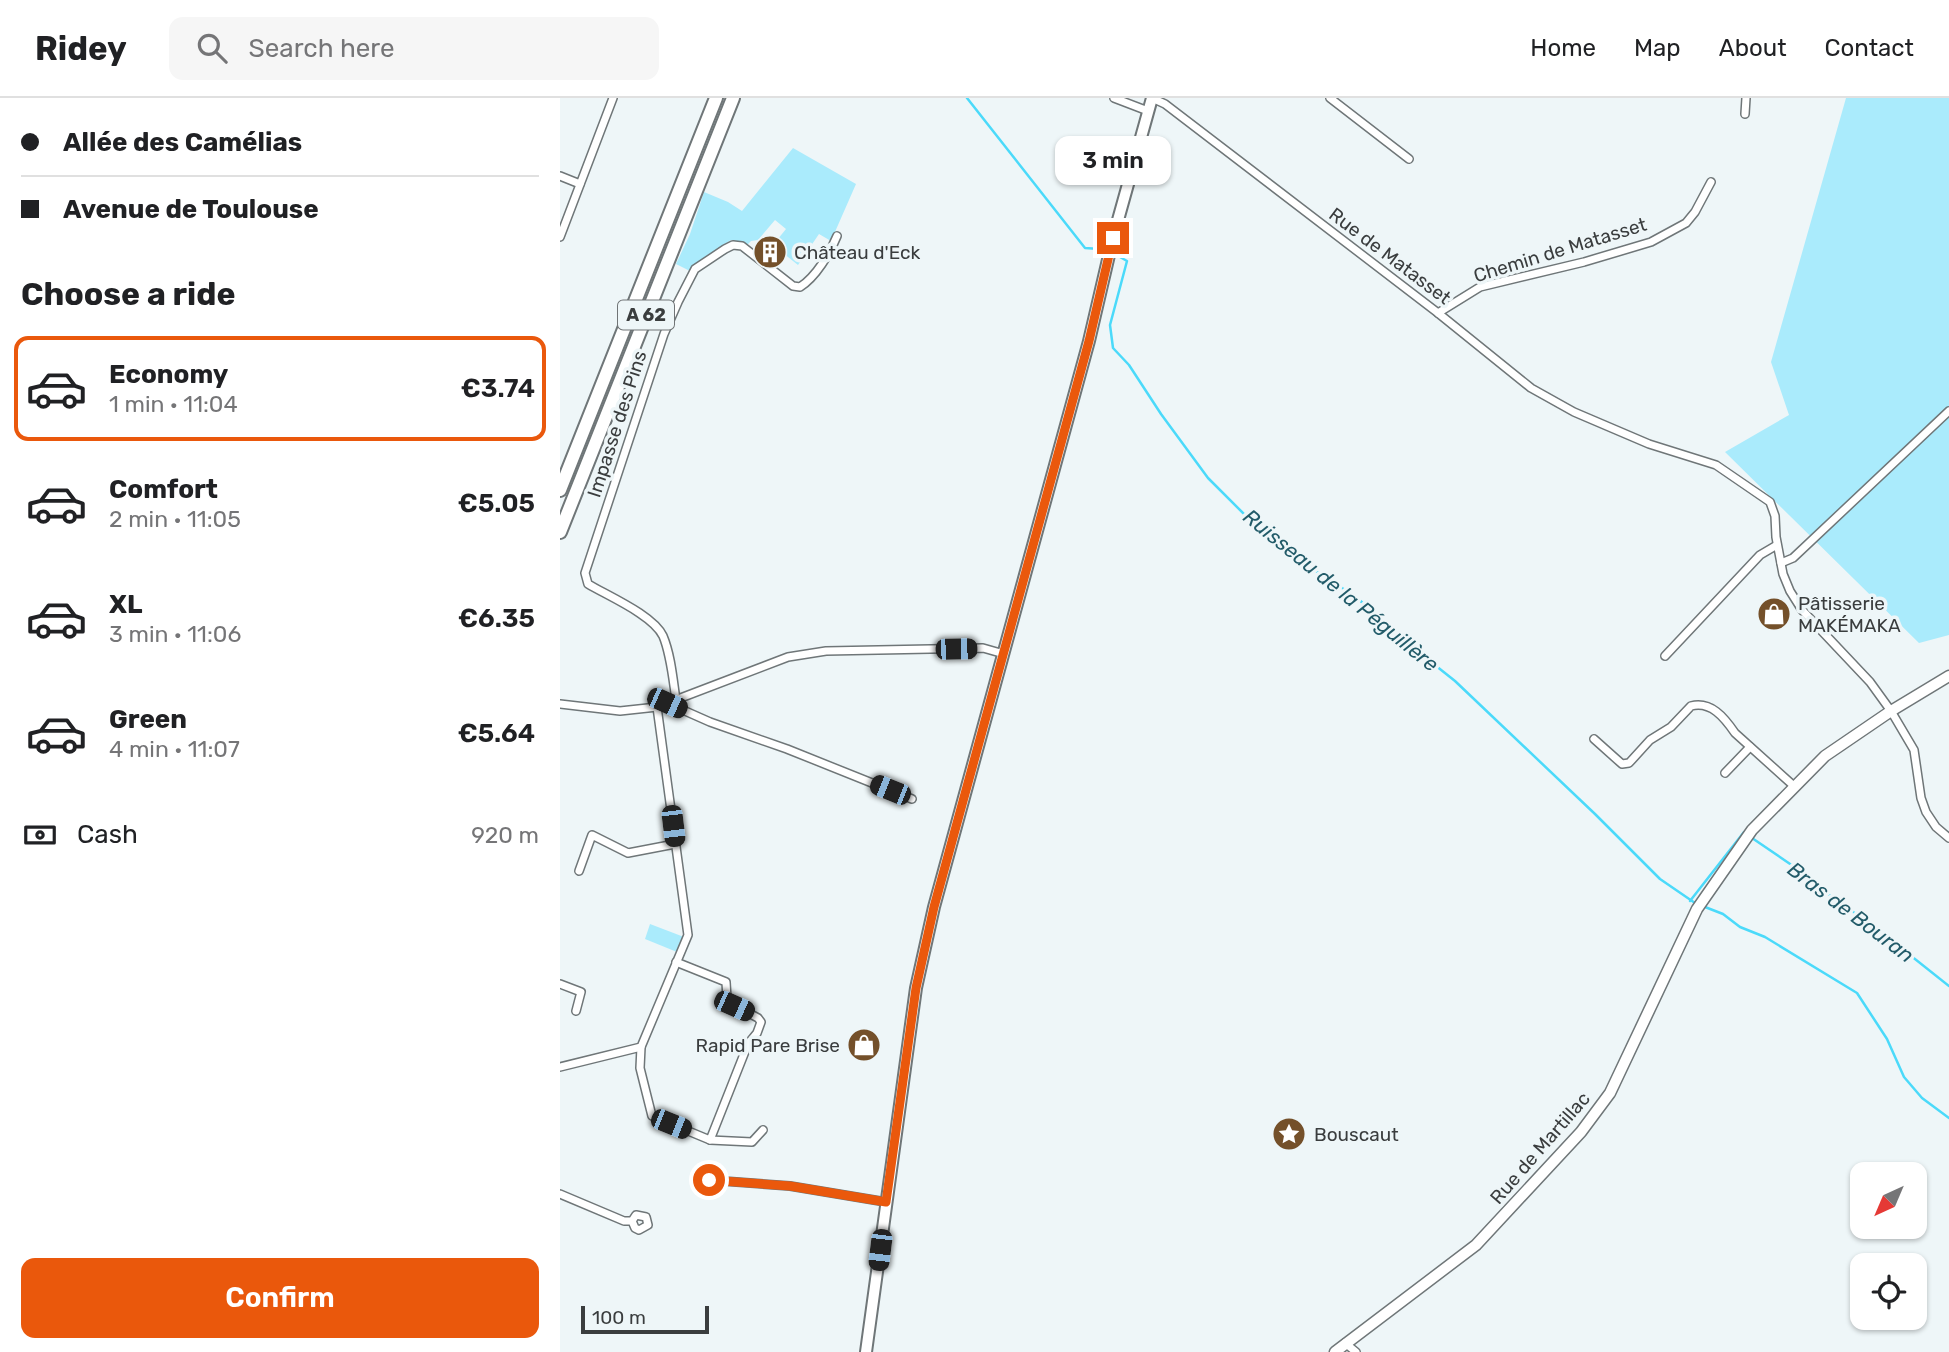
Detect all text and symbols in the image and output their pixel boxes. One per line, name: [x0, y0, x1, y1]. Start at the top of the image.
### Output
search box: [169, 17, 659, 80]
text: Ridey: [35, 29, 127, 68]
icon: search: [193, 29, 231, 67]
text: Search here: [249, 33, 394, 64]
text: Home: [1530, 34, 1596, 62]
text: Map: [1634, 34, 1681, 62]
text: About: [1719, 34, 1787, 62]
text: Contact: [1825, 34, 1914, 62]
text: Allée des Camélias: [63, 127, 302, 158]
callout: 3 min: [1055, 136, 1171, 186]
text: 3 min: [1082, 146, 1144, 174]
text: Avenue de Toulouse: [63, 194, 319, 225]
street label: Rue de Matasset: [1325, 203, 1456, 310]
street label: Chemin de Matasset: [1471, 213, 1650, 287]
route end: [1097, 222, 1129, 254]
building icon: Château d'Eck: [751, 233, 789, 271]
place label: Château d'Eck: [794, 241, 921, 264]
text: Choose a ride: [21, 275, 235, 313]
road number: A 62: [618, 300, 674, 330]
street label: Impasse des Pins: [582, 348, 652, 500]
icon: car: [25, 357, 88, 420]
text: Economy: [109, 359, 228, 390]
text: €3.74: [461, 373, 535, 404]
text: 1 min · 11:04: [109, 390, 238, 418]
icon: car: [25, 472, 88, 535]
text: Comfort: [109, 474, 218, 505]
text: €5.05: [458, 488, 535, 519]
water label: Ruisseau de la Péguillère: [1238, 504, 1444, 677]
text: 2 min · 11:05: [109, 505, 241, 533]
icon: car: [25, 587, 88, 650]
text: XL: [109, 589, 142, 620]
place label: Pâtisserie MAKÉMAKA: [1798, 592, 1901, 637]
shop icon: Pâtisserie MAKÉMAKA: [1755, 595, 1793, 633]
text: €6.35: [458, 603, 535, 634]
text: 3 min · 11:06: [109, 620, 241, 648]
car: [935, 638, 978, 660]
car: [644, 685, 691, 721]
icon: car: [25, 702, 88, 765]
text: Green: [109, 704, 187, 735]
text: €5.64: [458, 718, 535, 749]
text: 4 min · 11:07: [109, 735, 240, 763]
car: [867, 772, 914, 808]
car: [661, 804, 686, 848]
icon: cash: [21, 816, 59, 854]
text: Cash: [77, 819, 138, 850]
text: 920 m: [471, 821, 539, 849]
water label: Bras de Bouran: [1783, 856, 1919, 968]
car: [711, 988, 758, 1024]
shop icon: Rapid Pare Brise: [845, 1026, 883, 1064]
place label: Rapid Pare Brise: [696, 1034, 840, 1057]
street label: Rue de Martillac: [1485, 1087, 1595, 1209]
car: [648, 1106, 695, 1142]
place icon: Bouscaut: [1270, 1115, 1308, 1153]
place label: Bouscaut: [1314, 1123, 1399, 1146]
north arrow: [1850, 1162, 1927, 1239]
map controls: [1850, 1162, 1927, 1330]
route start: [693, 1164, 725, 1196]
car: [868, 1228, 893, 1272]
button: locate: [1850, 1253, 1927, 1330]
button: Confirm: [21, 1258, 539, 1338]
scale bar: [581, 1303, 709, 1335]
text: 100 m: [592, 1306, 646, 1329]

